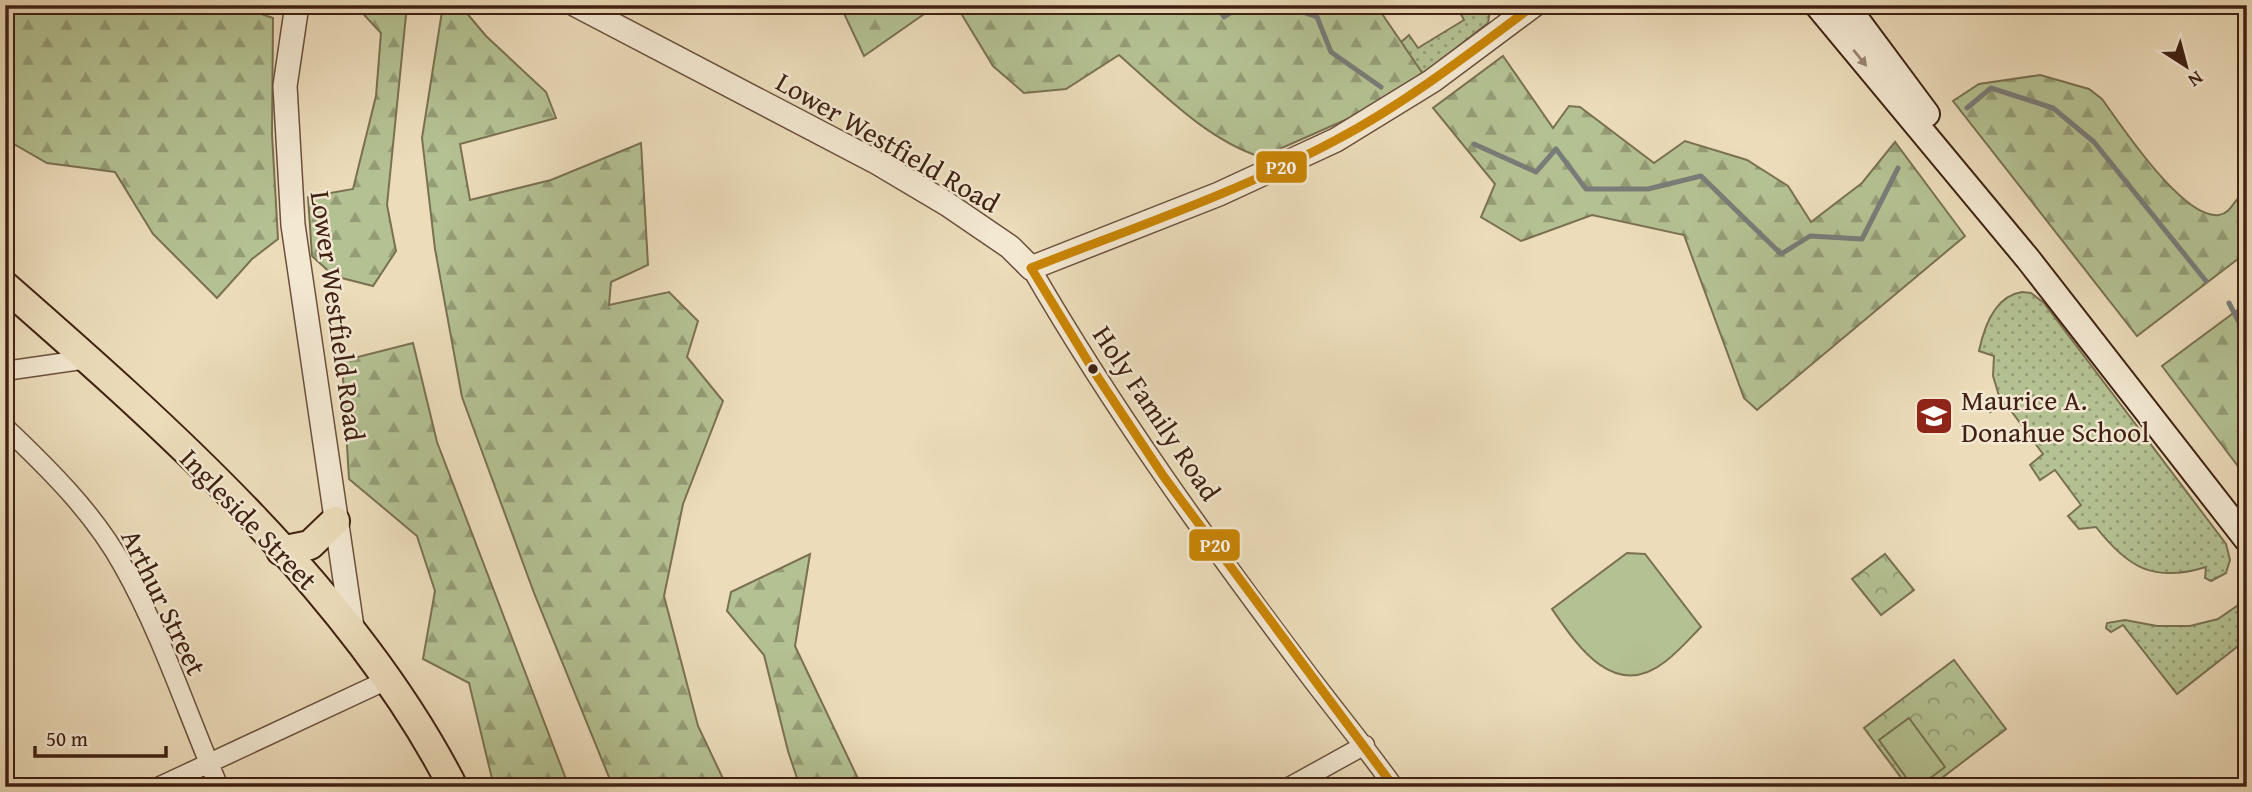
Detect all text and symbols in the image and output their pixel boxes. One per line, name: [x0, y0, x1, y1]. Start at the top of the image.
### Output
north arrow: [2150, 32, 2220, 102]
one-way arrow: [1852, 50, 1867, 67]
street label: Lower Westfield Road: [769, 61, 1008, 222]
text: N: [2182, 65, 2209, 95]
line badge: P20: [1255, 150, 1308, 184]
text: P20: [1266, 153, 1297, 181]
street label: Lower Westfield Road: [301, 188, 376, 444]
street label: Holy Family Road: [1083, 317, 1231, 509]
unlabelled marker: [1086, 362, 1100, 376]
place label: Maurice A. Donahue School: [1961, 379, 2149, 452]
school or university icon: Maurice A. Donahue School: [1913, 395, 1955, 437]
street label: Ingleside Street: [171, 438, 328, 599]
street label: Arthur Street: [111, 522, 218, 682]
line badge: P20: [1188, 528, 1241, 562]
text: P20: [1200, 531, 1231, 559]
scale bar: [35, 715, 166, 759]
text: 50 m: [46, 723, 88, 754]

